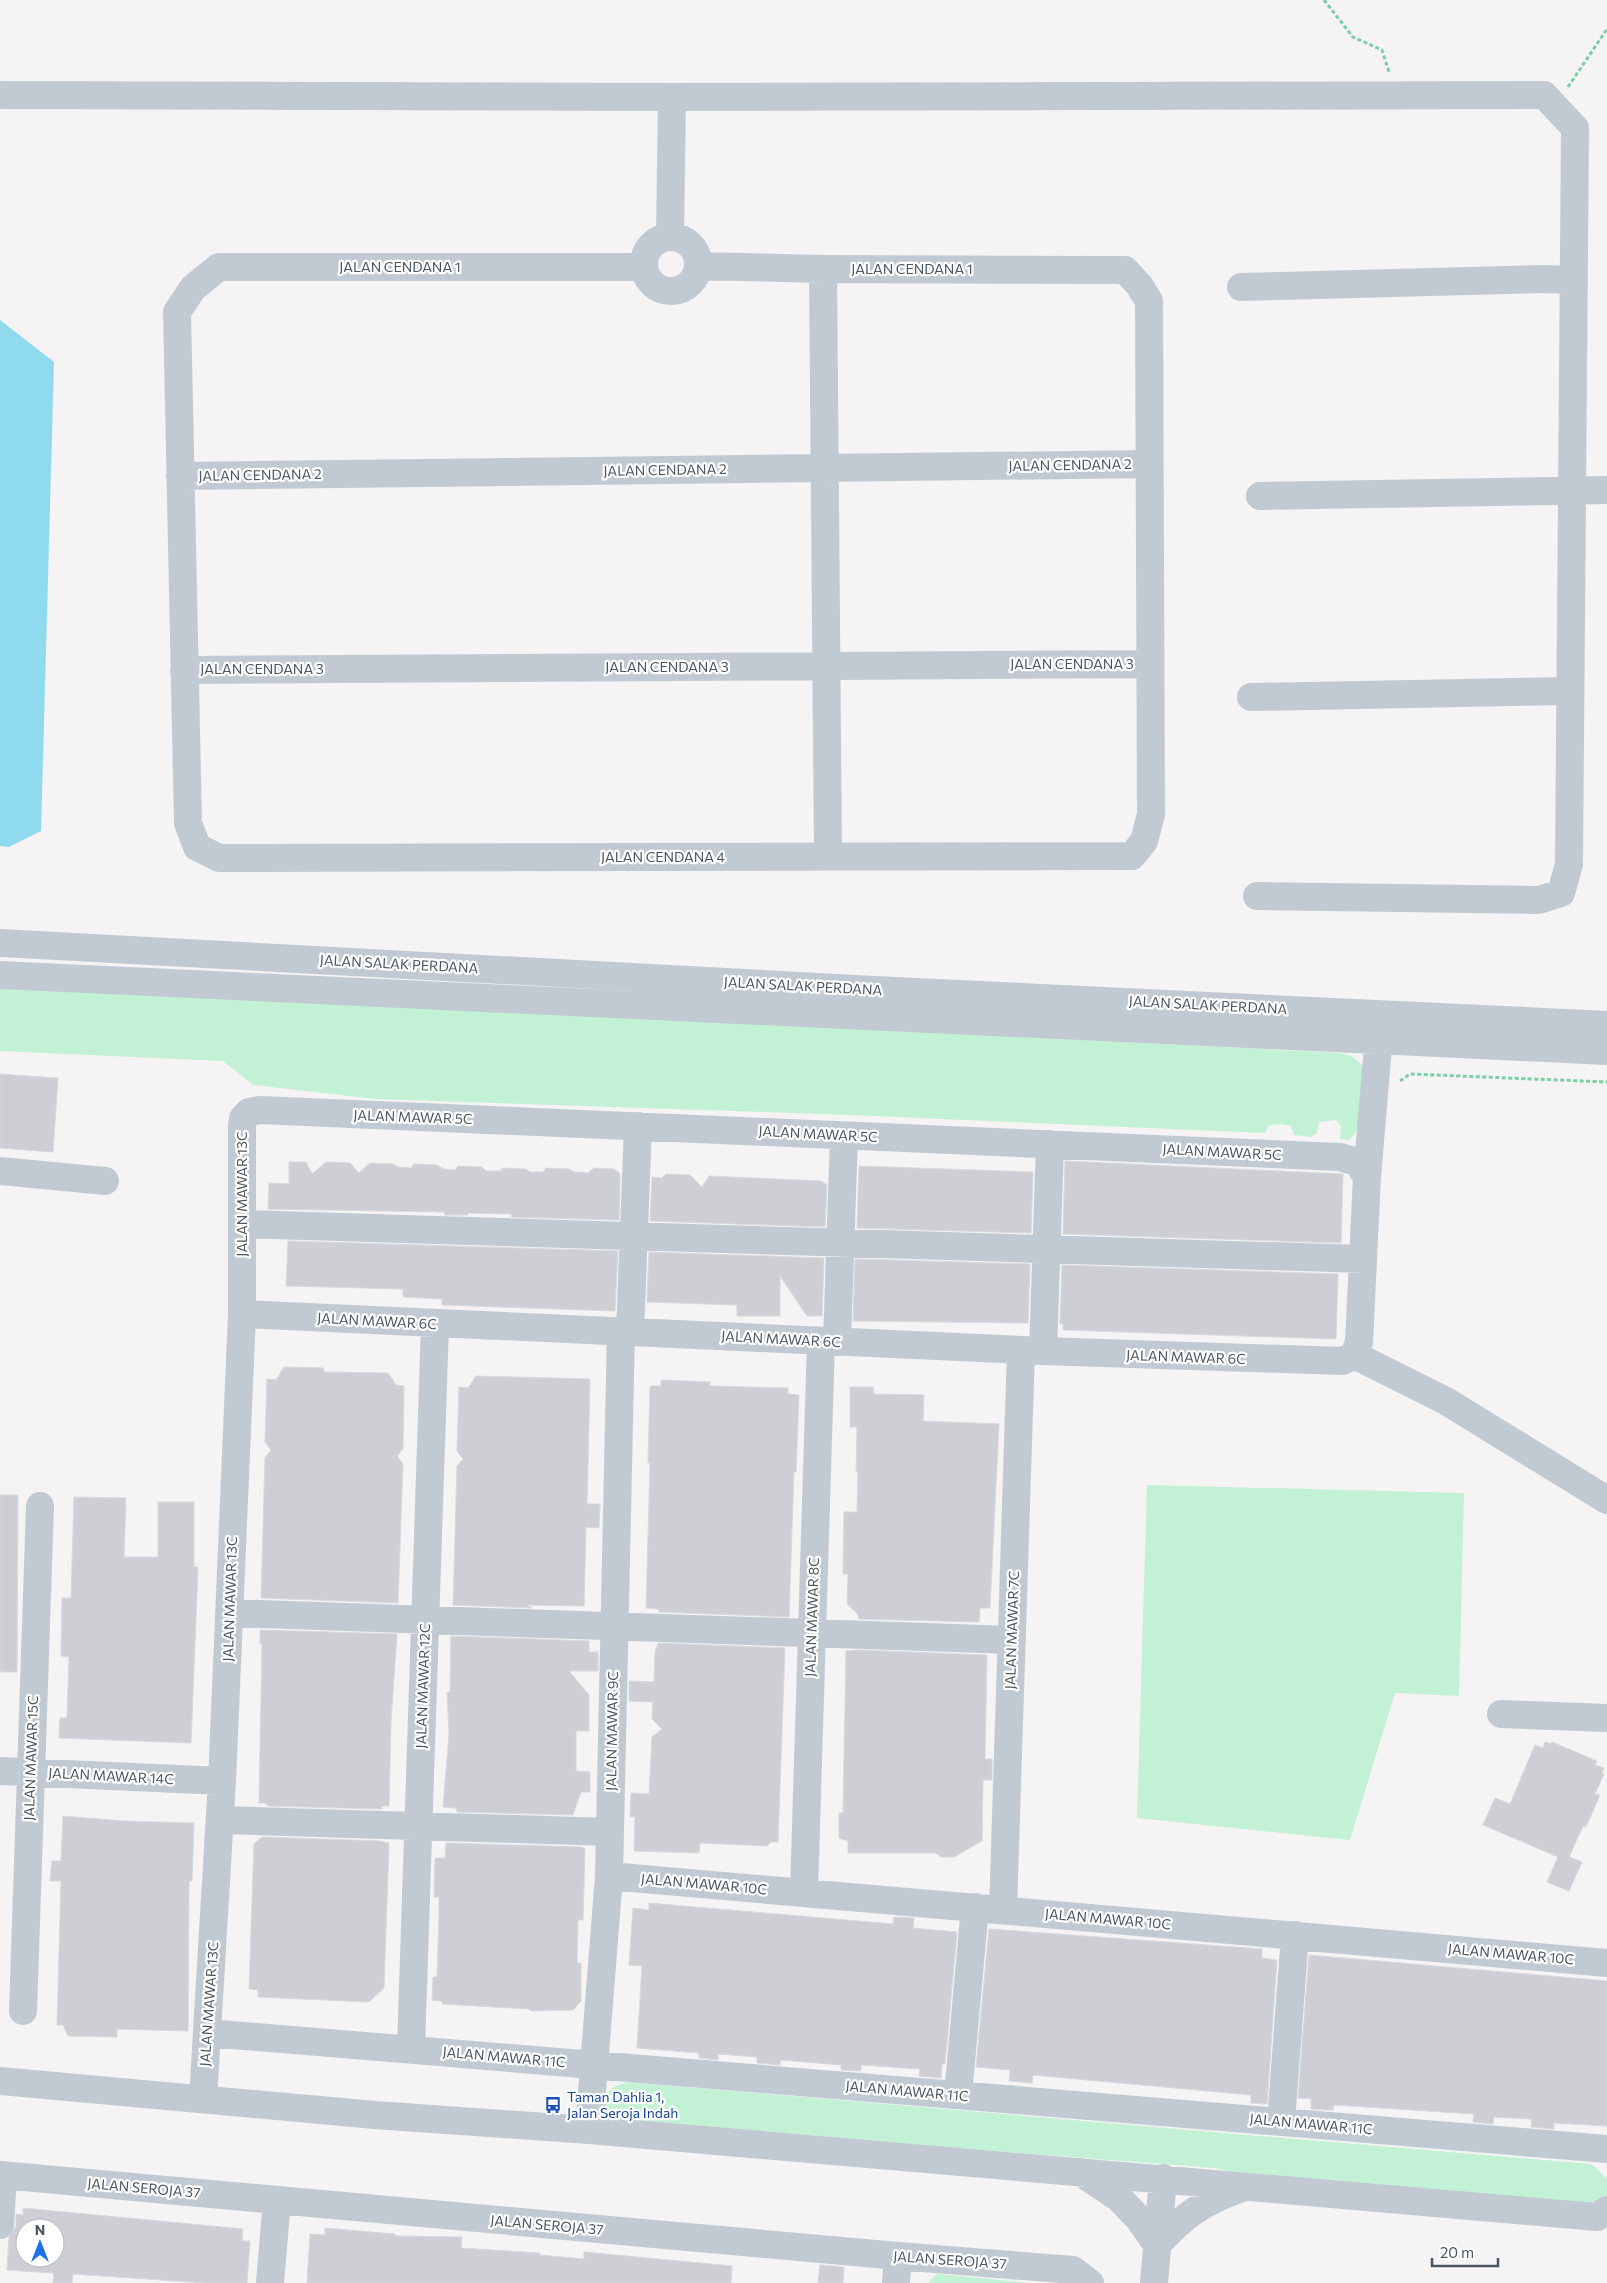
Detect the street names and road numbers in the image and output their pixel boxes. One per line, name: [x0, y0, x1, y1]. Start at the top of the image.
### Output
street label: JALAN CENDANA 1: [339, 258, 461, 275]
street label: JALAN CENDANA 1: [851, 260, 973, 277]
street label: JALAN CENDANA 2: [1008, 455, 1132, 474]
street label: JALAN CENDANA 2: [603, 460, 727, 479]
street label: JALAN CENDANA 2: [198, 465, 322, 484]
street label: JALAN CENDANA 3: [1010, 655, 1134, 672]
street label: JALAN CENDANA 3: [605, 658, 729, 675]
street label: JALAN CENDANA 3: [200, 660, 324, 677]
street label: JALAN CENDANA 4: [601, 848, 726, 865]
street label: JALAN SALAK PERDANA: [319, 951, 479, 976]
street label: JALAN SALAK PERDANA: [723, 973, 883, 998]
street label: JALAN SALAK PERDANA: [1128, 992, 1288, 1017]
street label: JALAN MAWAR 5C: [353, 1106, 473, 1127]
street label: JALAN MAWAR 5C: [758, 1122, 878, 1145]
street label: JALAN MAWAR 13C: [233, 1131, 250, 1257]
street label: JALAN MAWAR 5C: [1162, 1140, 1282, 1163]
street label: JALAN MAWAR 6C: [317, 1309, 437, 1332]
street label: JALAN MAWAR 6C: [721, 1327, 841, 1350]
street label: JALAN MAWAR 6C: [1126, 1346, 1246, 1367]
street label: JALAN MAWAR 13C: [219, 1536, 240, 1662]
street label: JALAN MAWAR 8C: [801, 1557, 822, 1677]
street label: JALAN MAWAR 7C: [1001, 1570, 1022, 1690]
street label: JALAN MAWAR 12C: [412, 1623, 433, 1749]
street label: JALAN MAWAR 9C: [602, 1671, 621, 1791]
street label: JALAN MAWAR 15C: [20, 1695, 41, 1821]
street label: JALAN MAWAR 14C: [48, 1764, 174, 1787]
street label: JALAN MAWAR 10C: [640, 1870, 768, 1897]
street label: JALAN MAWAR 10C: [1044, 1905, 1172, 1932]
street label: JALAN MAWAR 10C: [1447, 1940, 1575, 1967]
street label: JALAN MAWAR 13C: [196, 1941, 221, 2067]
street label: JALAN MAWAR 11C: [442, 2043, 566, 2070]
street label: JALAN MAWAR 11C: [845, 2077, 969, 2104]
street label: JALAN MAWAR 11C: [1249, 2110, 1373, 2137]
street label: JALAN SEROJA 37: [87, 2174, 201, 2201]
street label: JALAN SEROJA 37: [490, 2211, 604, 2238]
street label: JALAN SEROJA 37: [893, 2247, 1007, 2272]

